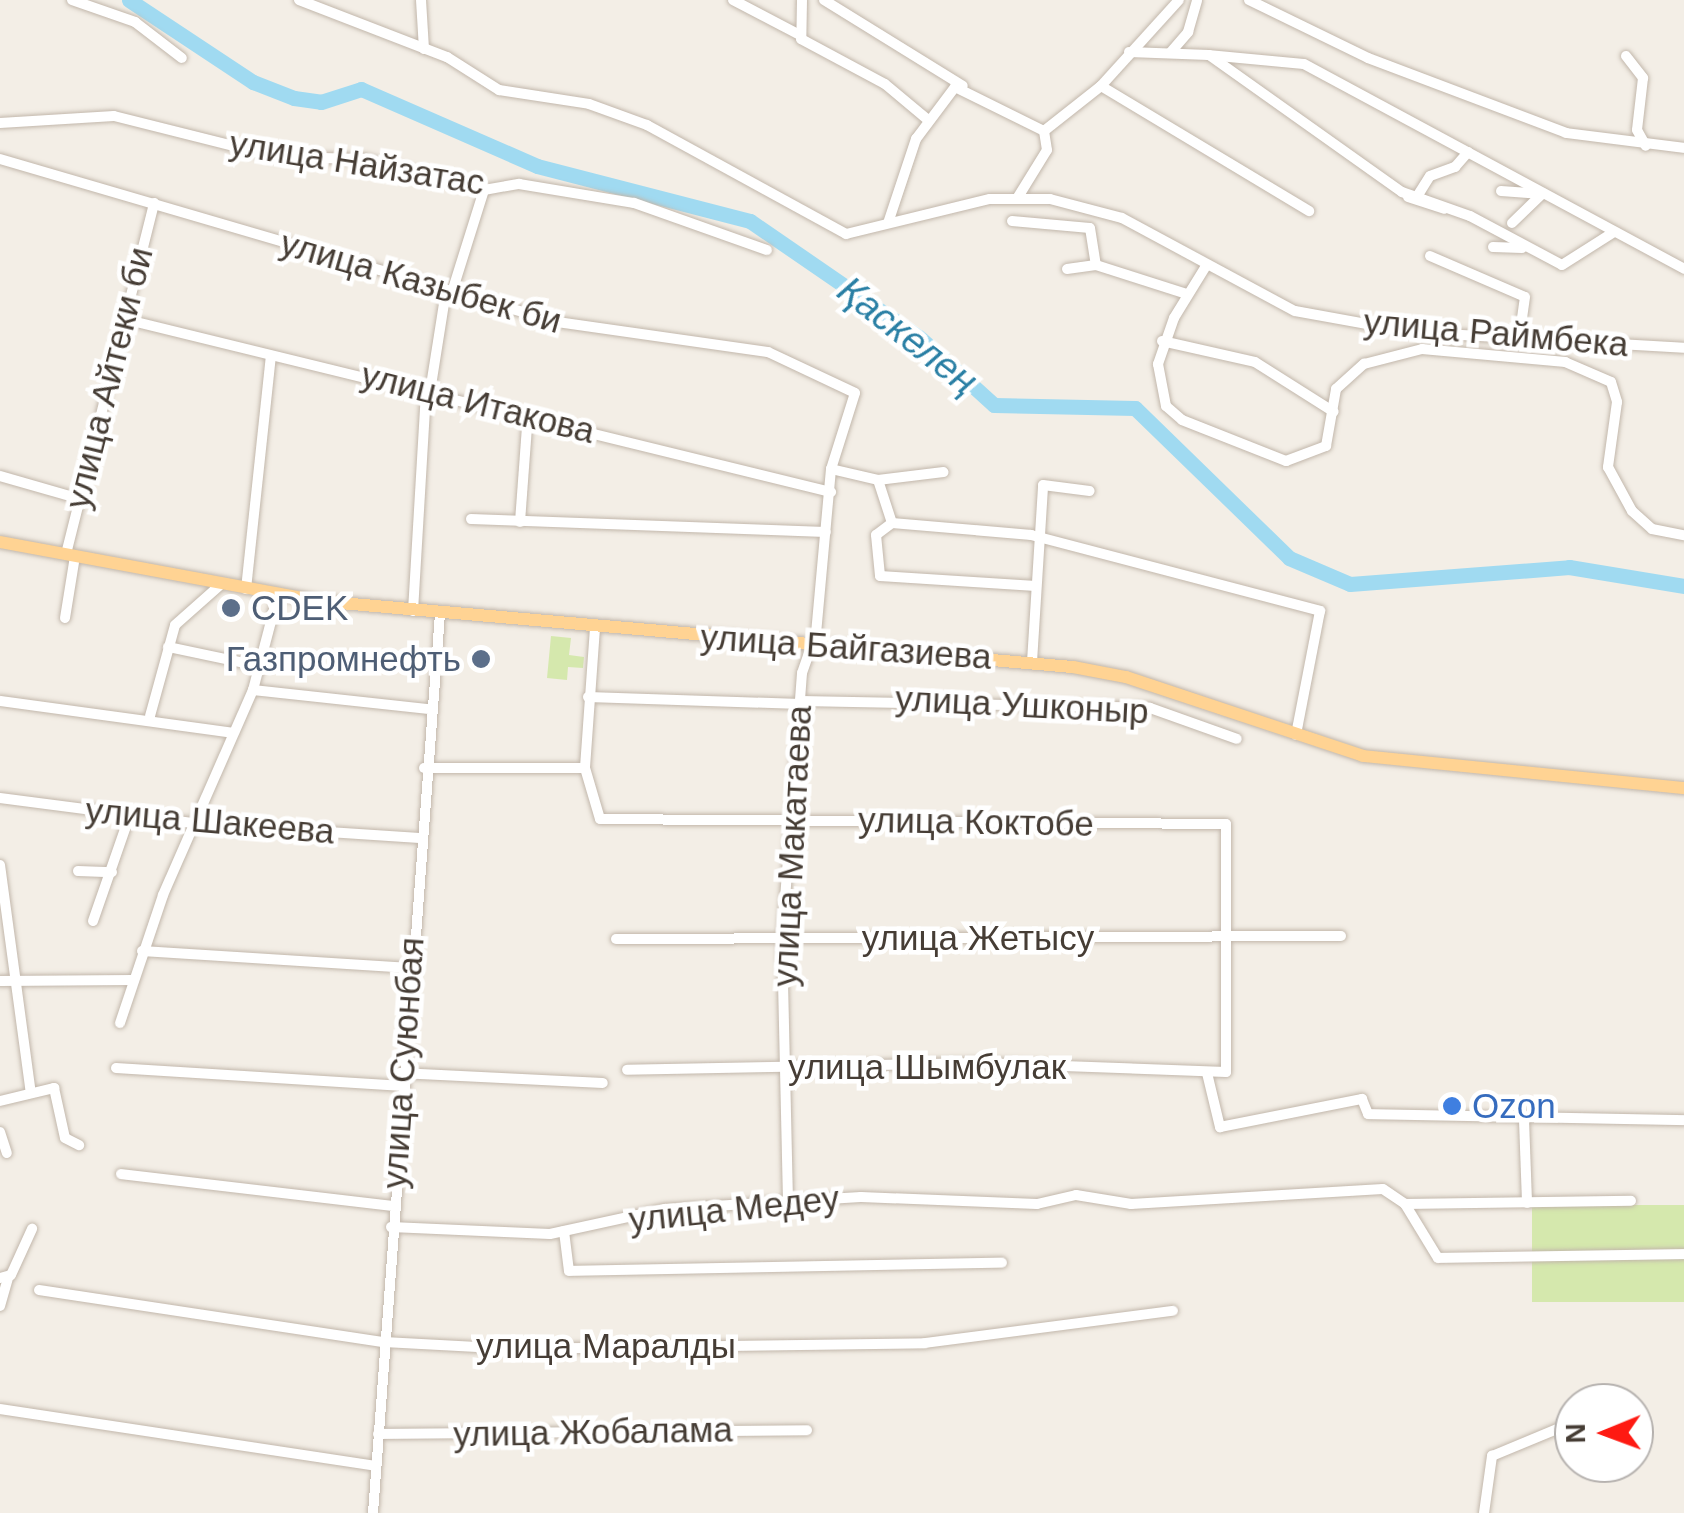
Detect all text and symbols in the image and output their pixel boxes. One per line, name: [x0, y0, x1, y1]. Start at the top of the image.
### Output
street label: улица Найзатас: [227, 122, 487, 204]
street label: улица Казыбек би: [276, 222, 566, 342]
street label: улица Айтеки би: [56, 243, 162, 513]
water label: Қаскелең: [828, 268, 986, 404]
street label: улица Раймбека: [1362, 301, 1630, 365]
street label: улица Итакова: [357, 354, 599, 452]
place label: CDEK: [251, 587, 348, 629]
marker: CDEK: [220, 597, 242, 619]
street label: улица Байгазиева: [699, 616, 993, 678]
place label: Газпромнефть: [226, 638, 461, 680]
marker: Газпромнефть: [470, 648, 492, 670]
street label: улица Ушконыр: [894, 677, 1150, 733]
street label: улица Макатаева: [764, 704, 820, 988]
street label: улица Шакеева: [84, 789, 336, 853]
street label: улица Коктобе: [858, 799, 1094, 845]
street label: улица Жетысу: [862, 917, 1094, 959]
street label: улица Суюнбая: [373, 936, 433, 1190]
street label: улица Шымбулак: [788, 1046, 1066, 1088]
place label: Ozon: [1472, 1085, 1556, 1127]
marker: Ozon: [1441, 1095, 1463, 1117]
street label: улица Медеу: [627, 1177, 841, 1241]
street label: улица Маралды: [476, 1325, 736, 1367]
north arrow: [1554, 1383, 1654, 1483]
street label: улица Жобалама: [453, 1409, 733, 1455]
text: N: [1560, 1423, 1591, 1444]

